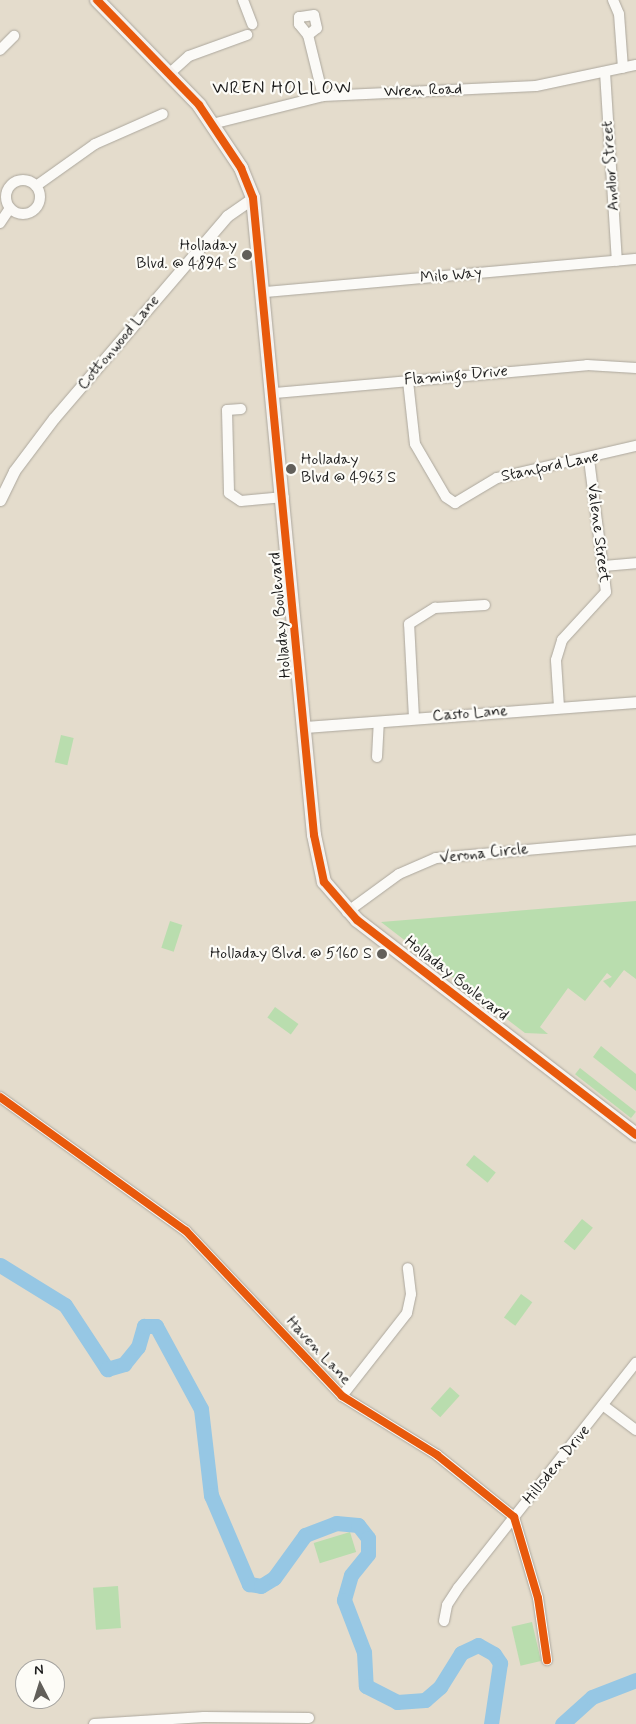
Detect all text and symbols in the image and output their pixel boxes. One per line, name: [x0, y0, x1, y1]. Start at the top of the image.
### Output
district label: WREN HOLLOW: [212, 77, 352, 99]
street label: Wren Road: [384, 80, 462, 102]
street label: Andlor Street: [598, 119, 624, 213]
place label: Holladay Blvd. @ 4894 S: [136, 236, 237, 274]
marker: Holladay Blvd. @ 4894 S: [241, 249, 253, 261]
street label: Milo Way: [419, 264, 483, 288]
street label: Cottonwood Lane: [74, 292, 164, 394]
street label: Flamingo Drive: [404, 362, 508, 390]
street label: Stanford Lane: [499, 447, 601, 487]
place label: Holladay Blvd @ 4963 S: [301, 450, 396, 488]
marker: Holladay Blvd @ 4963 S: [285, 463, 297, 475]
street label: Valene Street: [582, 482, 614, 584]
street label: Holladay Boulevard: [266, 552, 296, 678]
street label: Casto Lane: [432, 702, 508, 726]
street label: Verona Circle: [438, 840, 530, 868]
street label: Holladay Boulevard: [401, 933, 511, 1025]
place label: Holladay Blvd. @ 5160 S: [213, 944, 372, 964]
marker: Holladay Blvd. @ 5160 S: [376, 948, 388, 960]
street label: Haven Lane: [282, 1313, 354, 1389]
street label: Hillsden Drive: [519, 1422, 595, 1508]
north arrow: [15, 1659, 65, 1709]
text: N: [33, 1661, 44, 1679]

